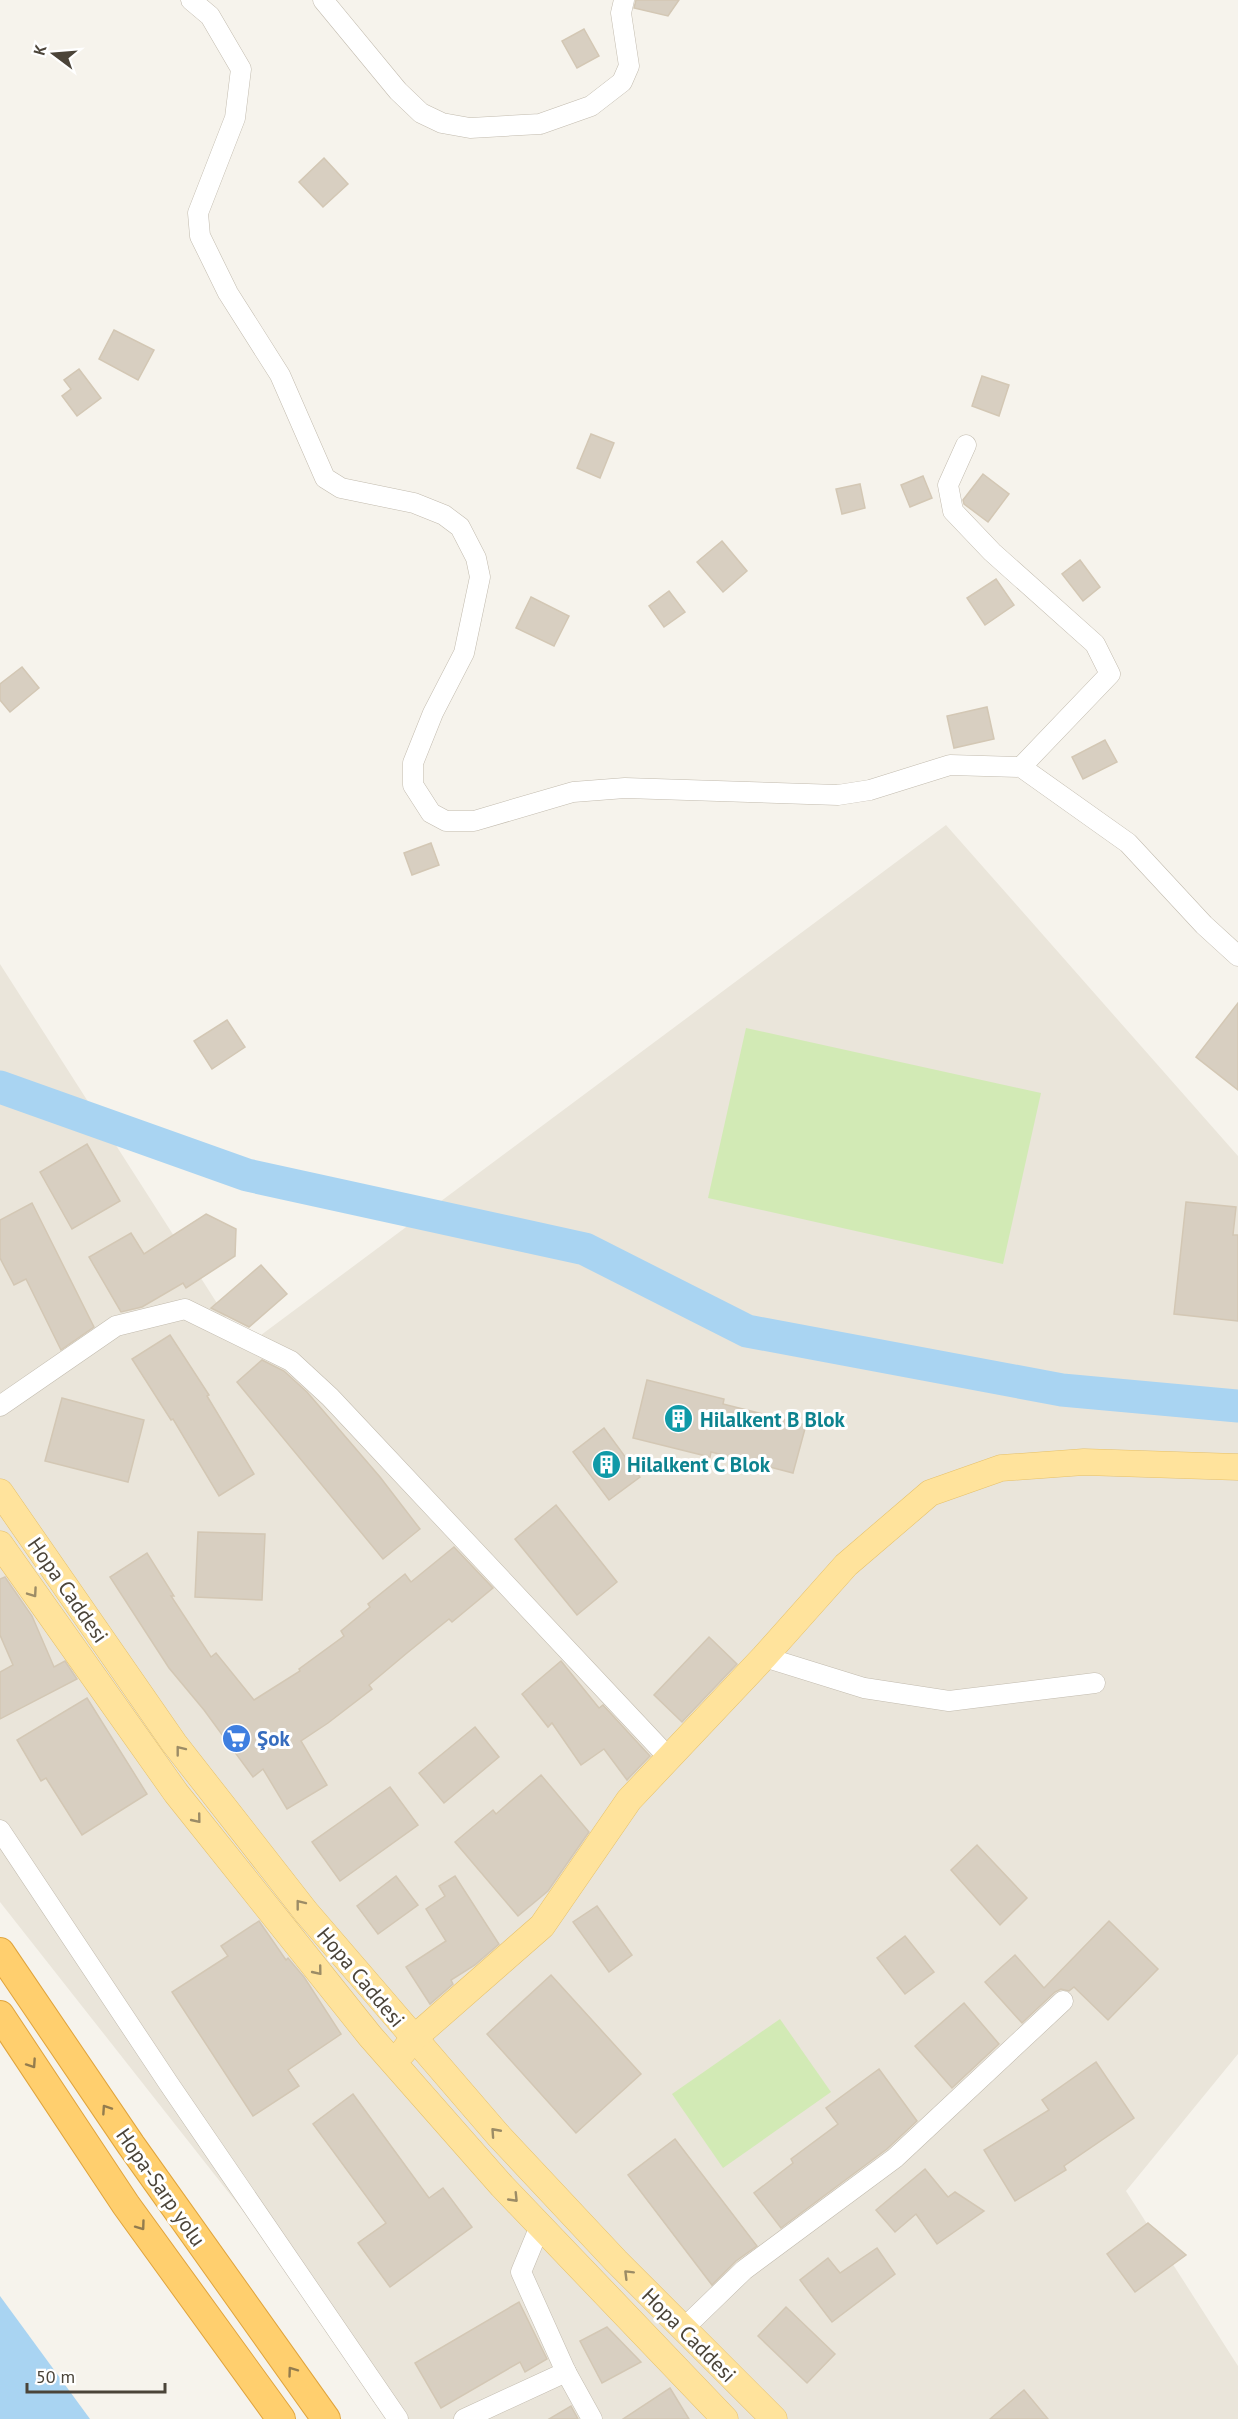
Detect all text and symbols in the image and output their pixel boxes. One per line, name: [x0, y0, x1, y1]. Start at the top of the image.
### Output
north arrow: [24, 24, 84, 84]
text: K: [29, 42, 51, 57]
building icon: Hilalkent B Blok: [663, 1403, 695, 1435]
place label: Hilalkent B Blok: [700, 1406, 845, 1433]
building icon: Hilalkent C Blok: [590, 1448, 622, 1480]
place label: Hilalkent C Blok: [627, 1451, 771, 1478]
street label: Hopa Caddesi: [22, 1532, 114, 1648]
one-way arrow: [26, 1586, 37, 1597]
supermarket icon: Şok: [220, 1722, 252, 1754]
place label: Şok: [257, 1725, 290, 1752]
one-way arrow: [176, 1746, 187, 1757]
one-way arrow: [189, 1812, 200, 1823]
one-way arrow: [296, 1899, 307, 1910]
street label: Hopa Caddesi: [311, 1921, 411, 2033]
one-way arrow: [310, 1964, 321, 1975]
one-way arrow: [25, 2058, 37, 2068]
one-way arrow: [103, 2105, 114, 2116]
street label: Hopa-Sarp yolu: [110, 2123, 212, 2251]
one-way arrow: [491, 2128, 502, 2139]
one-way arrow: [506, 2191, 517, 2202]
one-way arrow: [134, 2219, 145, 2230]
one-way arrow: [624, 2270, 635, 2280]
street label: Hopa Caddesi: [636, 2282, 742, 2388]
scale bar: [27, 2356, 165, 2394]
text: 50 m: [36, 2365, 75, 2388]
one-way arrow: [288, 2367, 299, 2378]

